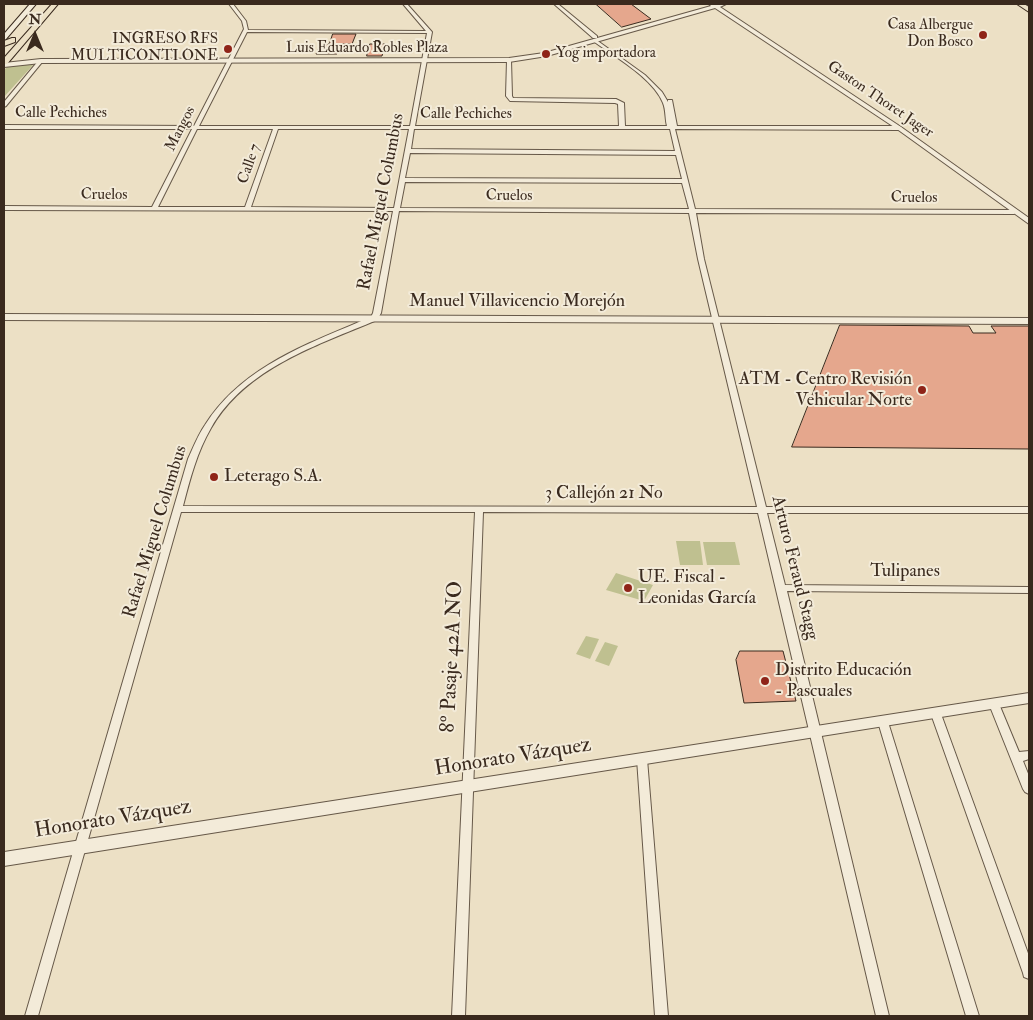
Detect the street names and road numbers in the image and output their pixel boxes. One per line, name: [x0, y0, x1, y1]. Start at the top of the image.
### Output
street label: Luis Eduardo Robles Plaza: [286, 40, 448, 58]
street label: Gaston Thoret Jager: [824, 58, 936, 142]
street label: Mangos: [162, 103, 200, 155]
street label: Calle Pechiches: [15, 105, 107, 123]
street label: Calle Pechiches: [420, 106, 512, 124]
street label: Rafael Miguel Columbus: [354, 112, 410, 292]
street label: Calle 7: [235, 142, 265, 186]
street label: Cruelos: [81, 187, 127, 205]
street label: Cruelos: [486, 188, 532, 206]
street label: Cruelos: [891, 190, 937, 208]
street label: Manuel Villavicencio Morejón: [409, 291, 625, 313]
street label: Rafael Miguel Columbus: [119, 443, 193, 621]
street label: 3 Callejón 21 No: [545, 483, 663, 505]
street label: Arturo Feraud Stagg: [766, 494, 822, 642]
street label: Tulipanes: [870, 561, 940, 583]
street label: 8º Pasaje 42A NO: [436, 581, 470, 733]
street label: Honorato Vázquez: [433, 733, 593, 783]
street label: Honorato Vázquez: [33, 795, 193, 845]

